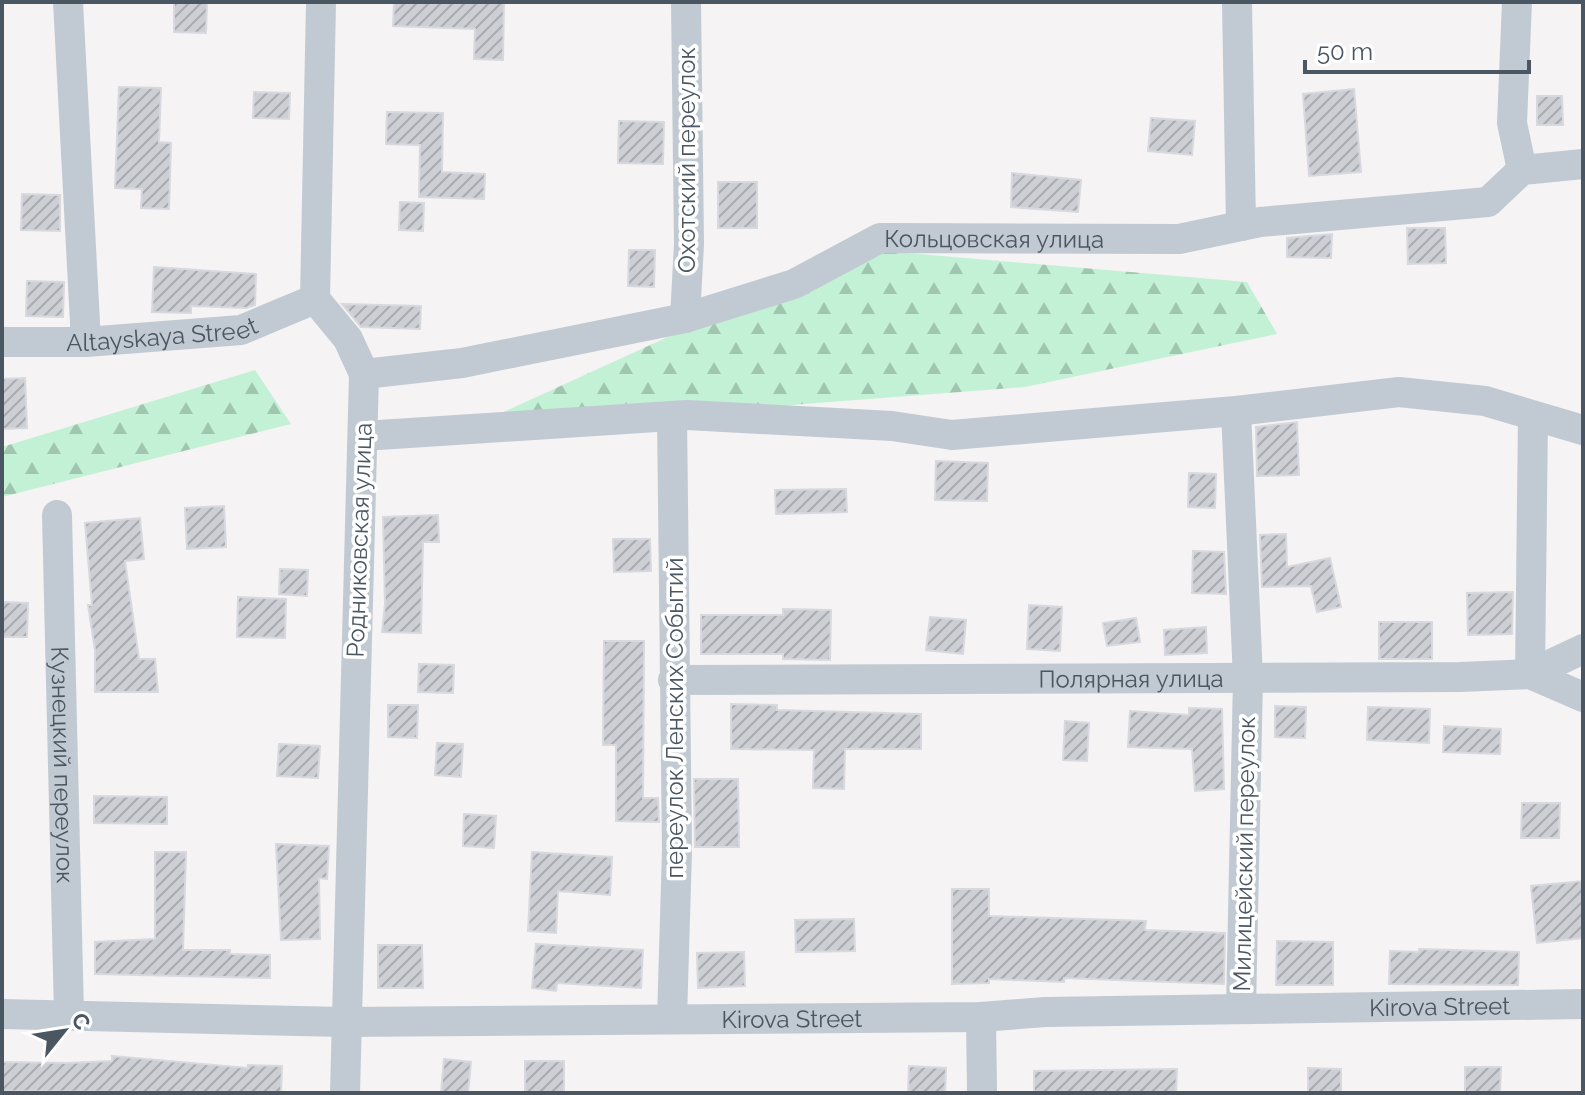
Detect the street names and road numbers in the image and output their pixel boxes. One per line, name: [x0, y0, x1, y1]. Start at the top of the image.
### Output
street label: Охотский переулок: [672, 47, 701, 273]
street label: Кольцовская улица: [884, 224, 1104, 253]
street label: Altayskaya Street: [66, 310, 262, 357]
street label: Родниковская улица: [340, 422, 378, 658]
street label: переулок Ленских Событий: [660, 557, 689, 879]
street label: Кузнецкий переулок: [46, 646, 80, 884]
street label: Полярная улица: [1038, 663, 1224, 693]
street label: Милицейский переулок: [1227, 716, 1261, 992]
street label: Kirova Street: [1369, 991, 1510, 1022]
street label: Kirova Street: [721, 1003, 862, 1034]

